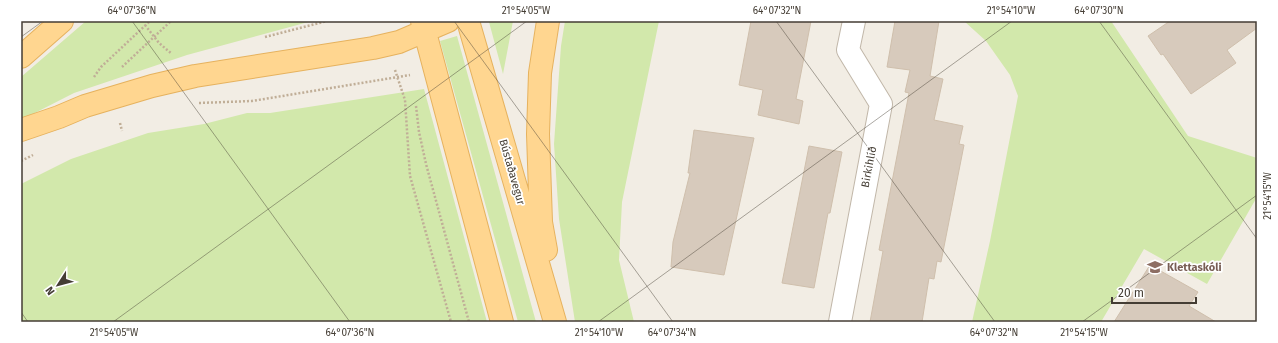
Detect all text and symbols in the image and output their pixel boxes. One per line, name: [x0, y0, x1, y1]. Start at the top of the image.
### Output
text: 64°07'36"N: [108, 5, 156, 17]
text: 21°54'05"W: [502, 5, 551, 17]
text: 64°07'32"N: [753, 5, 801, 17]
text: 21°54'10"W: [987, 5, 1036, 17]
text: 64°07'30"N: [1074, 5, 1124, 17]
street label: Bústaðavegur: [496, 138, 528, 207]
street label: Birkihlíð: [859, 145, 879, 189]
text: 21°54'15"W: [1262, 171, 1274, 220]
school or university icon: Klettaskóli: [1146, 258, 1164, 276]
place label: Klettaskóli: [1167, 261, 1222, 274]
north arrow: [38, 265, 78, 305]
scale bar: [1112, 279, 1196, 305]
text: N: [43, 284, 58, 297]
text: 20 m: [1118, 286, 1144, 300]
text: 21°54'05"W: [90, 327, 139, 339]
text: 64°07'36"N: [326, 327, 374, 339]
text: 21°54'10"W: [575, 327, 624, 339]
text: 64°07'34"N: [648, 327, 696, 339]
text: 64°07'32"N: [970, 327, 1018, 339]
text: 21°54'15"W: [1060, 327, 1109, 339]

